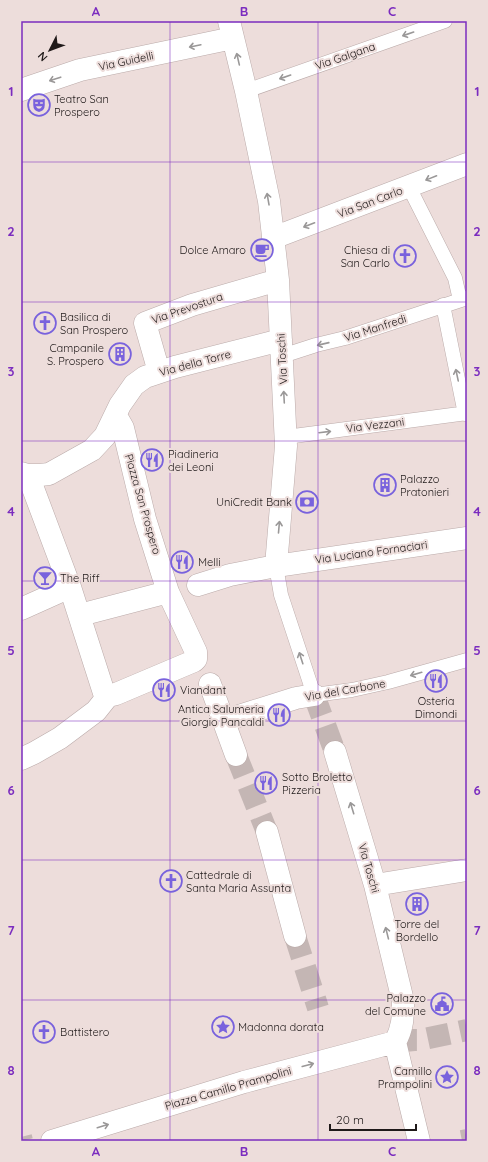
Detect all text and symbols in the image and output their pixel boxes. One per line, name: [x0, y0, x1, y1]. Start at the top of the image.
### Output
text: A: [92, 3, 101, 19]
text: B: [240, 3, 248, 19]
text: C: [388, 3, 396, 19]
north arrow: [30, 30, 70, 70]
one-way arrow: [401, 31, 414, 38]
street label: Via Galgana: [313, 39, 377, 73]
one-way arrow: [189, 42, 202, 50]
street label: Via Guidelli: [97, 48, 155, 74]
text: N: [35, 49, 50, 64]
one-way arrow: [234, 53, 241, 66]
one-way arrow: [280, 74, 292, 82]
one-way arrow: [48, 76, 61, 83]
text: 1: [8, 83, 14, 99]
text: 1: [474, 83, 480, 99]
theatre icon: Teatro San Prospero: [26, 92, 52, 118]
place label: Teatro San Prospero: [54, 92, 109, 119]
one-way arrow: [425, 175, 437, 183]
street label: Via San Carlo: [335, 183, 405, 221]
one-way arrow: [264, 193, 272, 206]
one-way arrow: [304, 221, 316, 229]
text: 2: [7, 223, 15, 239]
text: 2: [473, 223, 481, 239]
cafe icon: Dolce Amaro: [249, 237, 275, 263]
place label: Dolce Amaro: [180, 243, 246, 257]
place label: Chiesa di San Carlo: [341, 243, 390, 270]
church icon: Chiesa di San Carlo: [392, 243, 418, 269]
street label: Via Prevostura: [150, 289, 224, 327]
church icon: Basilica di San Prospero: [32, 310, 58, 336]
place label: Basilica di San Prospero: [60, 310, 128, 337]
street label: Via Manfredi: [342, 311, 408, 345]
street label: Via Toschi: [274, 333, 290, 385]
one-way arrow: [317, 340, 330, 348]
place label: Campanile S. Prospero: [47, 341, 104, 368]
building icon: Campanile S. Prospero: [107, 341, 133, 367]
street label: Via della Torre: [158, 347, 232, 379]
text: 3: [8, 363, 15, 379]
text: 3: [474, 363, 481, 379]
one-way arrow: [453, 369, 461, 382]
one-way arrow: [280, 391, 288, 404]
street label: Via Vezzani: [345, 414, 405, 436]
one-way arrow: [318, 428, 331, 436]
restaurant icon: Piadineria dei Leoni: [139, 447, 165, 473]
place label: Piadineria dei Leoni: [168, 447, 218, 474]
street label: Piazza San Prospero: [122, 452, 164, 556]
building icon: Palazzo Pratonieri: [372, 472, 398, 498]
place label: Palazzo Pratonieri: [400, 472, 449, 499]
bank icon: UniCredit Bank: [294, 489, 320, 515]
place label: UniCredit Bank: [216, 495, 292, 509]
text: 4: [7, 503, 15, 519]
text: 4: [473, 503, 481, 519]
one-way arrow: [276, 521, 283, 534]
street label: Via Luciano Fornaciari: [314, 537, 428, 567]
restaurant icon: Melli: [169, 549, 195, 575]
place label: Melli: [198, 555, 221, 569]
bar icon: The Riff: [32, 565, 58, 591]
place label: The Riff: [60, 571, 100, 585]
text: 5: [7, 642, 15, 658]
text: 5: [473, 642, 481, 658]
one-way arrow: [297, 652, 305, 664]
restaurant icon: Osteria Dimondi: [423, 668, 449, 694]
one-way arrow: [410, 671, 423, 678]
street label: Via del Carbone: [304, 676, 386, 704]
restaurant icon: Viandant: [151, 677, 177, 703]
place label: Viandant: [180, 683, 226, 697]
place label: Osteria Dimondi: [415, 694, 457, 721]
place label: Antica Salumeria Giorgio Pancaldi: [178, 702, 264, 729]
restaurant icon: Antica Salumeria Giorgio Pancaldi: [266, 702, 292, 728]
restaurant icon: Sotto Broletto Pizzeria: [253, 770, 279, 796]
place label: Sotto Broletto Pizzeria: [282, 770, 353, 797]
text: 6: [7, 782, 15, 798]
text: 6: [473, 782, 481, 798]
one-way arrow: [348, 801, 355, 814]
street label: Via Toschi: [355, 842, 383, 894]
church icon: Cattedrale di Santa Maria Assunta: [158, 868, 184, 894]
place label: Cattedrale di Santa Maria Assunta: [186, 868, 291, 895]
building icon: Torre del Bordello: [404, 891, 430, 917]
place label: Torre del Bordello: [395, 917, 439, 944]
text: 7: [7, 922, 15, 938]
text: 7: [473, 922, 481, 938]
one-way arrow: [382, 927, 390, 940]
place label: Palazzo del Comune: [365, 991, 426, 1018]
public building icon: Palazzo del Comune: [429, 991, 455, 1017]
place icon: Madonna dorata: [210, 1014, 236, 1040]
church icon: Battistero: [31, 1019, 57, 1045]
place label: Madonna dorata: [238, 1020, 324, 1034]
place label: Battistero: [60, 1025, 110, 1039]
one-way arrow: [301, 1061, 314, 1068]
text: 8: [7, 1062, 15, 1078]
text: 8: [473, 1062, 481, 1078]
street label: Piazza Camillo Prampolini: [163, 1063, 293, 1113]
place label: Camillo Prampolini: [378, 1064, 432, 1091]
place icon: Camillo Prampolini: [434, 1064, 460, 1090]
scale bar: [330, 1106, 416, 1132]
text: 20 m: [336, 1112, 364, 1127]
one-way arrow: [96, 1122, 109, 1129]
text: A: [92, 1143, 101, 1159]
text: B: [240, 1143, 248, 1159]
text: C: [388, 1143, 396, 1159]

